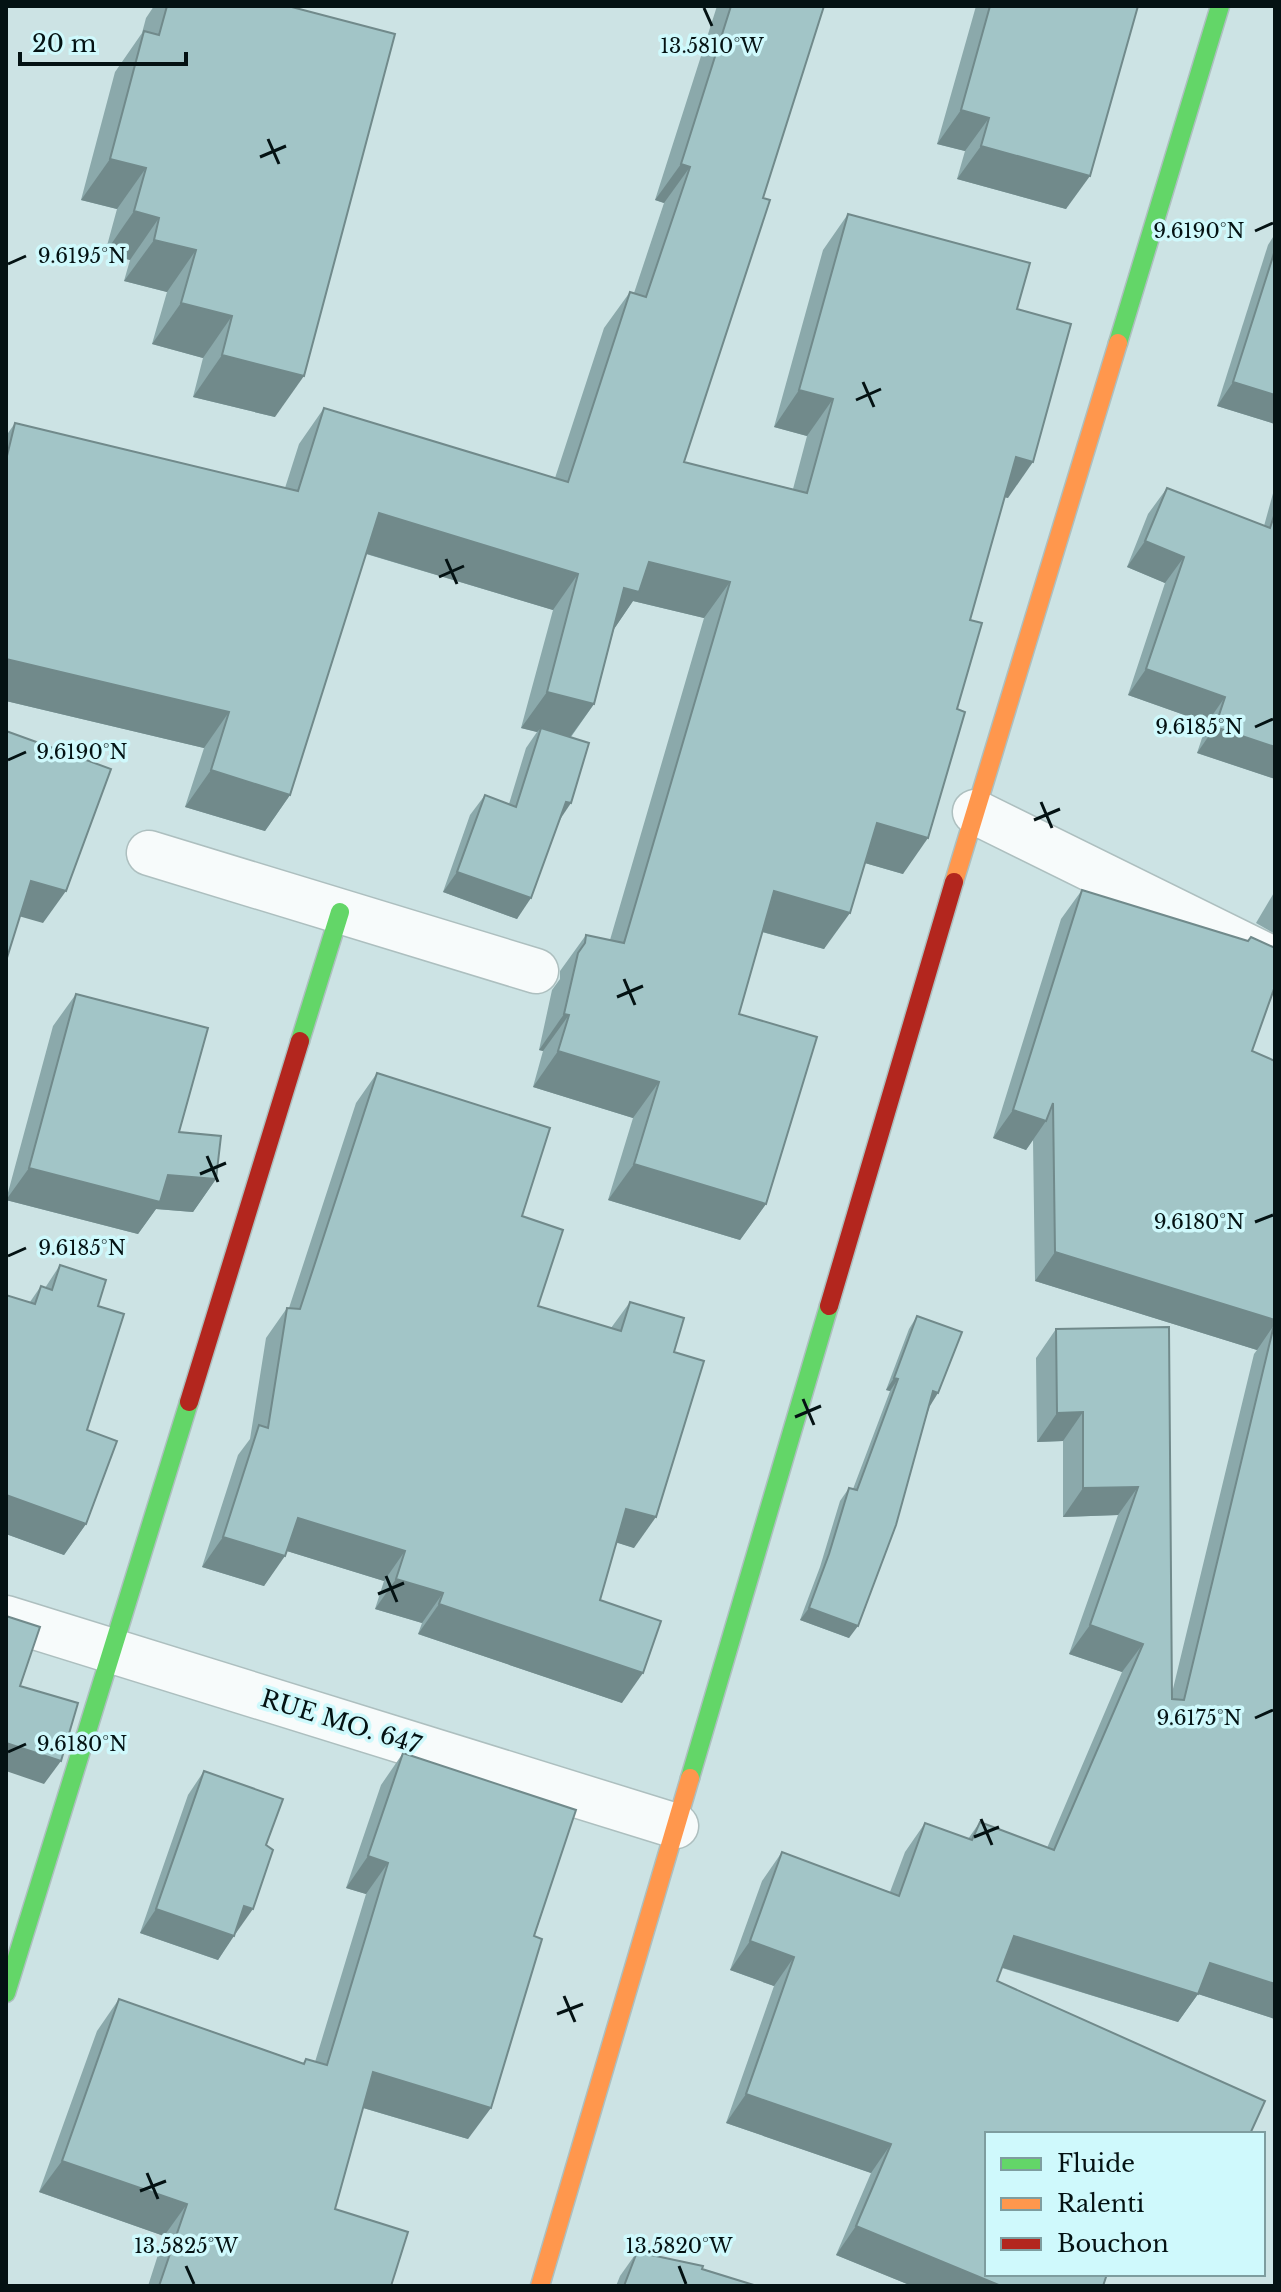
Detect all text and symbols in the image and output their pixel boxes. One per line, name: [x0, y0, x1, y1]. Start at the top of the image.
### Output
scale bar: [20, 16, 186, 66]
text: 20 m: [32, 29, 97, 58]
text: 13.5810°W: [660, 34, 764, 58]
text: 9.6190°N: [1153, 219, 1245, 243]
text: 9.6195°N: [38, 244, 126, 268]
text: 9.6185°N: [1155, 715, 1243, 739]
text: 9.6190°N: [36, 740, 128, 764]
text: 9.6180°N: [1154, 1210, 1244, 1234]
text: 9.6185°N: [38, 1236, 126, 1260]
street label: RUE MO. 647: [258, 1683, 426, 1760]
text: 9.6175°N: [1156, 1706, 1242, 1730]
text: 9.6180°N: [37, 1732, 127, 1756]
legend: [985, 2132, 1265, 2276]
text: Fluide: [1057, 2149, 1135, 2178]
text: Ralenti: [1057, 2189, 1145, 2218]
text: Bouchon: [1057, 2229, 1169, 2258]
text: 13.5825°W: [134, 2234, 239, 2258]
text: 13.5820°W: [625, 2234, 733, 2258]

